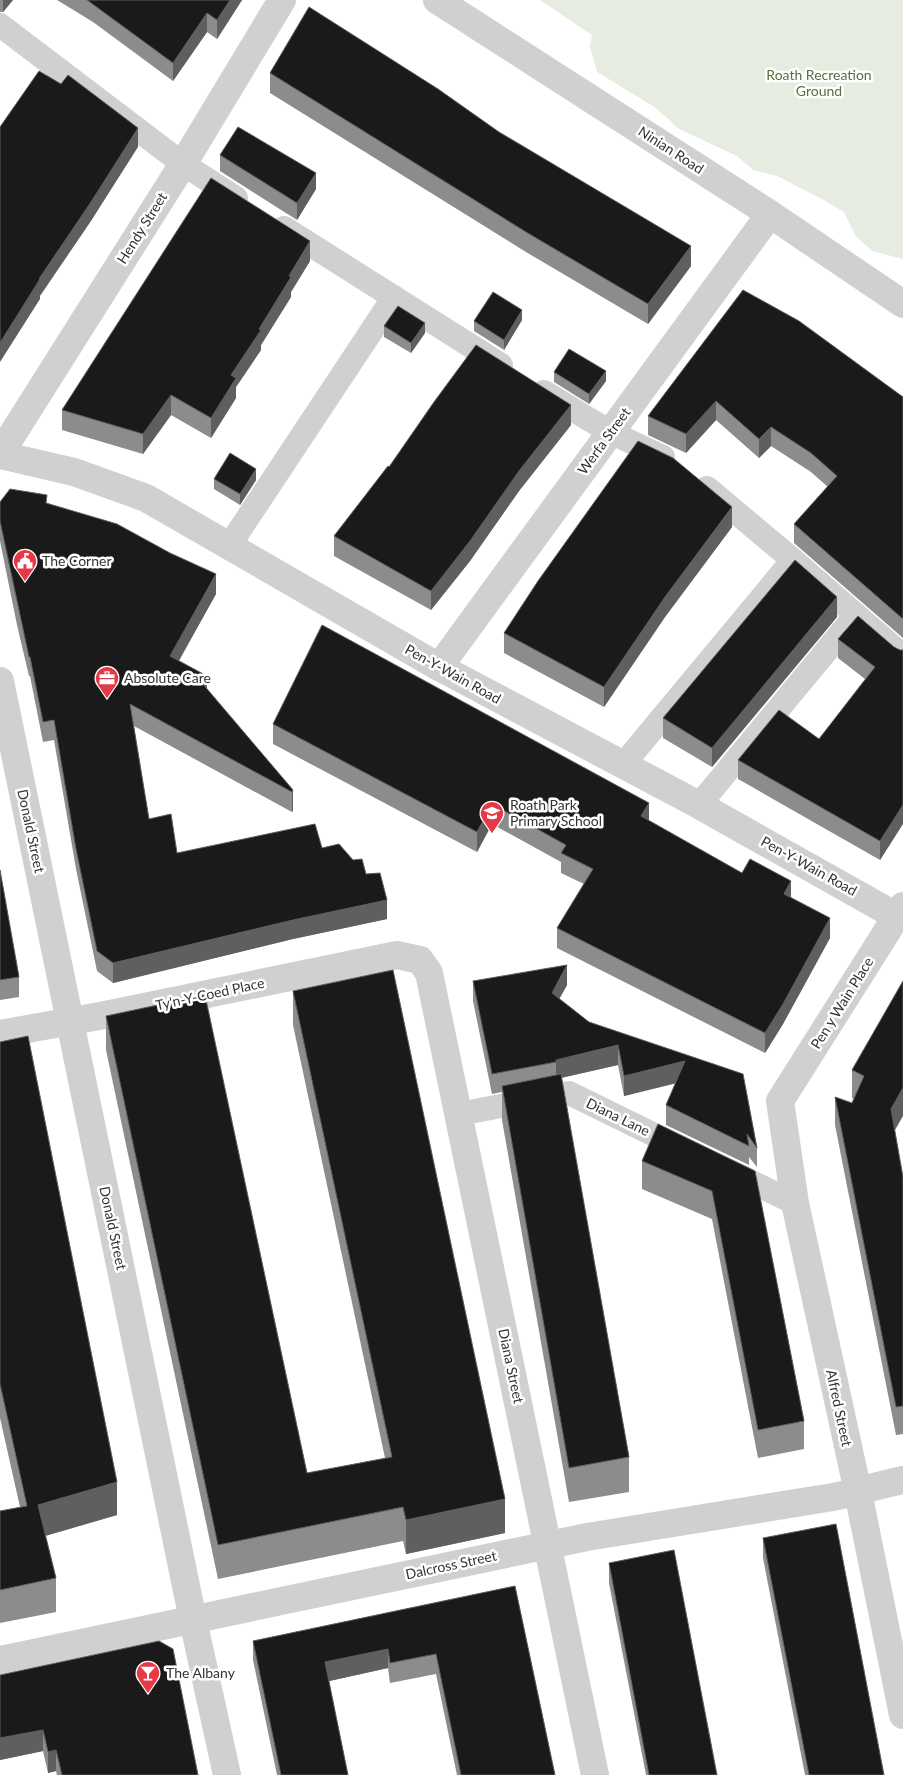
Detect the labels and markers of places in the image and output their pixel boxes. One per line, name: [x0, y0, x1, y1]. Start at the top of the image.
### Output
public building icon: The Corner: [12, 548, 38, 582]
place label: The Corner: [42, 552, 111, 569]
office icon: Absolute Care: [94, 665, 120, 699]
place label: Absolute Care: [124, 669, 211, 686]
place label: Roath Park Primary School: [510, 796, 602, 829]
school or university icon: Roath Park Primary School: [479, 800, 505, 834]
bar icon: The Albany: [135, 1660, 161, 1694]
place label: The Albany: [166, 1664, 236, 1681]

